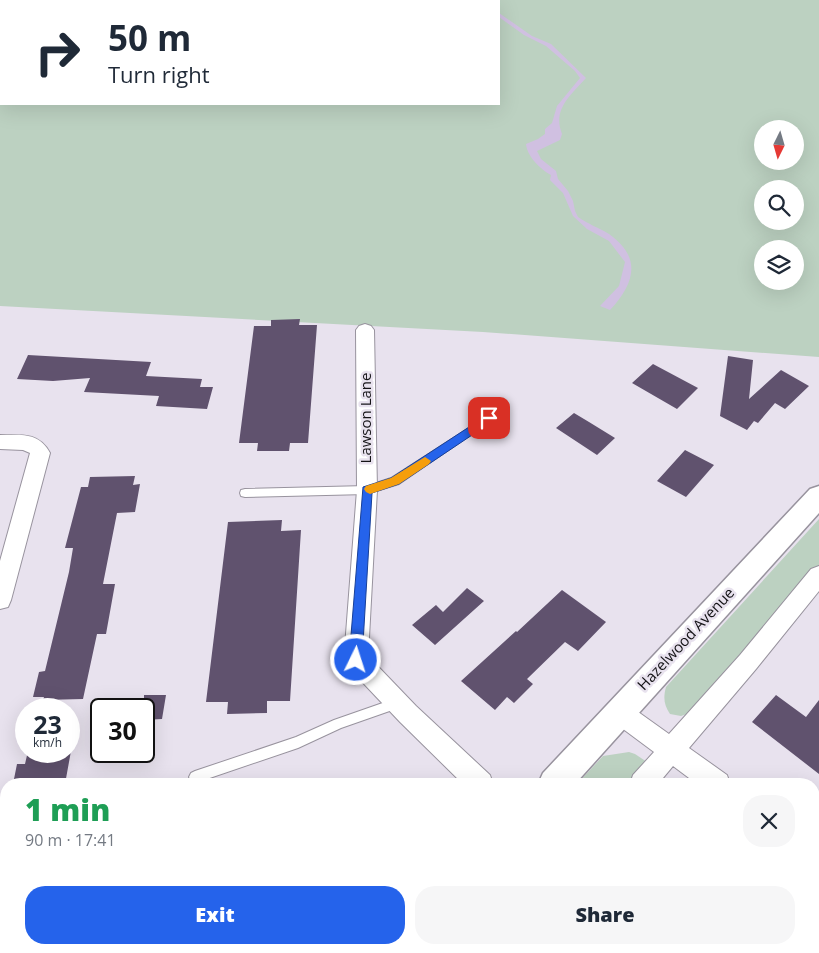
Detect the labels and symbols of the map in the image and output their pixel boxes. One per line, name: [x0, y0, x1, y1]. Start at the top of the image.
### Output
north arrow: [754, 120, 804, 170]
street label: Lawson Lane: [355, 373, 375, 463]
pin: [468, 397, 510, 439]
street label: Hazelwood Avenue: [632, 583, 738, 694]
position arrow: [329, 633, 381, 685]
speed limit sign: 30: [90, 698, 155, 763]

